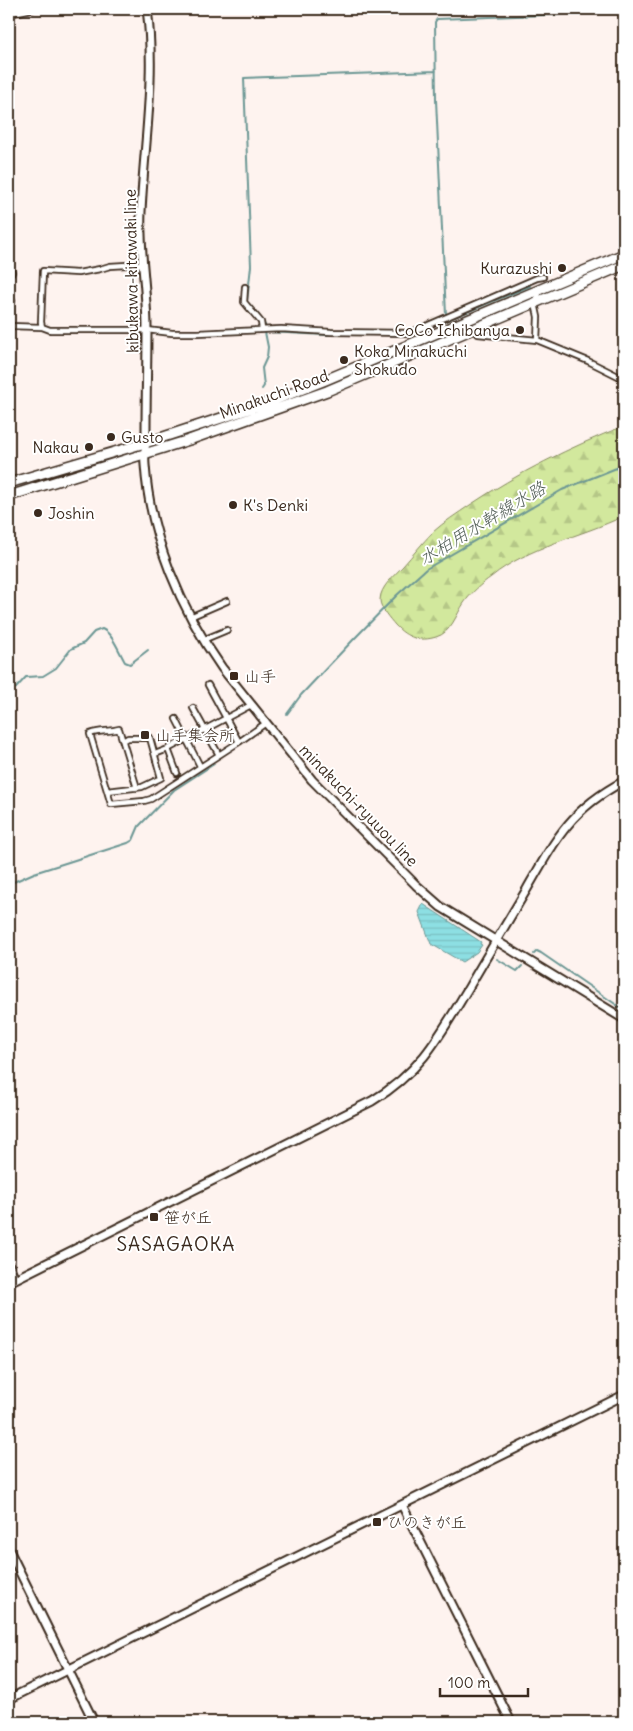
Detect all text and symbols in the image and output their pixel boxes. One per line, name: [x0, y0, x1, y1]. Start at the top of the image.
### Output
street label: kibukawa-kitawaki line: [120, 189, 142, 353]
place label: Kurazushi: [480, 258, 552, 278]
marker: Kurazushi: [556, 262, 568, 274]
place label: CoCo Ichibanya: [395, 320, 510, 340]
marker: CoCo Ichibanya: [514, 324, 526, 336]
place label: Koka Minakuchi Shokudo: [354, 341, 467, 379]
marker: Koka Minakuchi Shokudo: [338, 354, 350, 366]
street label: Minakuchi Road: [217, 365, 331, 423]
place label: Gusto: [121, 427, 164, 447]
marker: Gusto: [105, 431, 117, 443]
place label: Nakau: [32, 437, 79, 457]
marker: Nakau: [83, 441, 95, 453]
water label: 水柏用水幹線水路: [414, 476, 550, 570]
place label: K's Denki: [243, 495, 308, 515]
marker: K's Denki: [227, 499, 239, 511]
place label: Joshin: [48, 503, 94, 523]
marker: Joshin: [32, 507, 44, 519]
place label: 山手: [244, 666, 276, 686]
marker: 山手: [228, 670, 240, 682]
place label: 山手集会所: [155, 725, 235, 745]
marker: 山手集会所: [139, 729, 151, 741]
street label: minakuchi-ryuuou line: [295, 740, 423, 870]
place label: 笹が丘: [164, 1207, 212, 1227]
marker: 笹が丘: [148, 1211, 160, 1223]
district label: SASAGAOKA: [116, 1232, 236, 1256]
place label: ひのきが丘: [387, 1512, 467, 1532]
marker: ひのきが丘: [371, 1516, 383, 1528]
scale bar: [440, 1666, 528, 1698]
text: 100 m: [448, 1673, 490, 1692]

